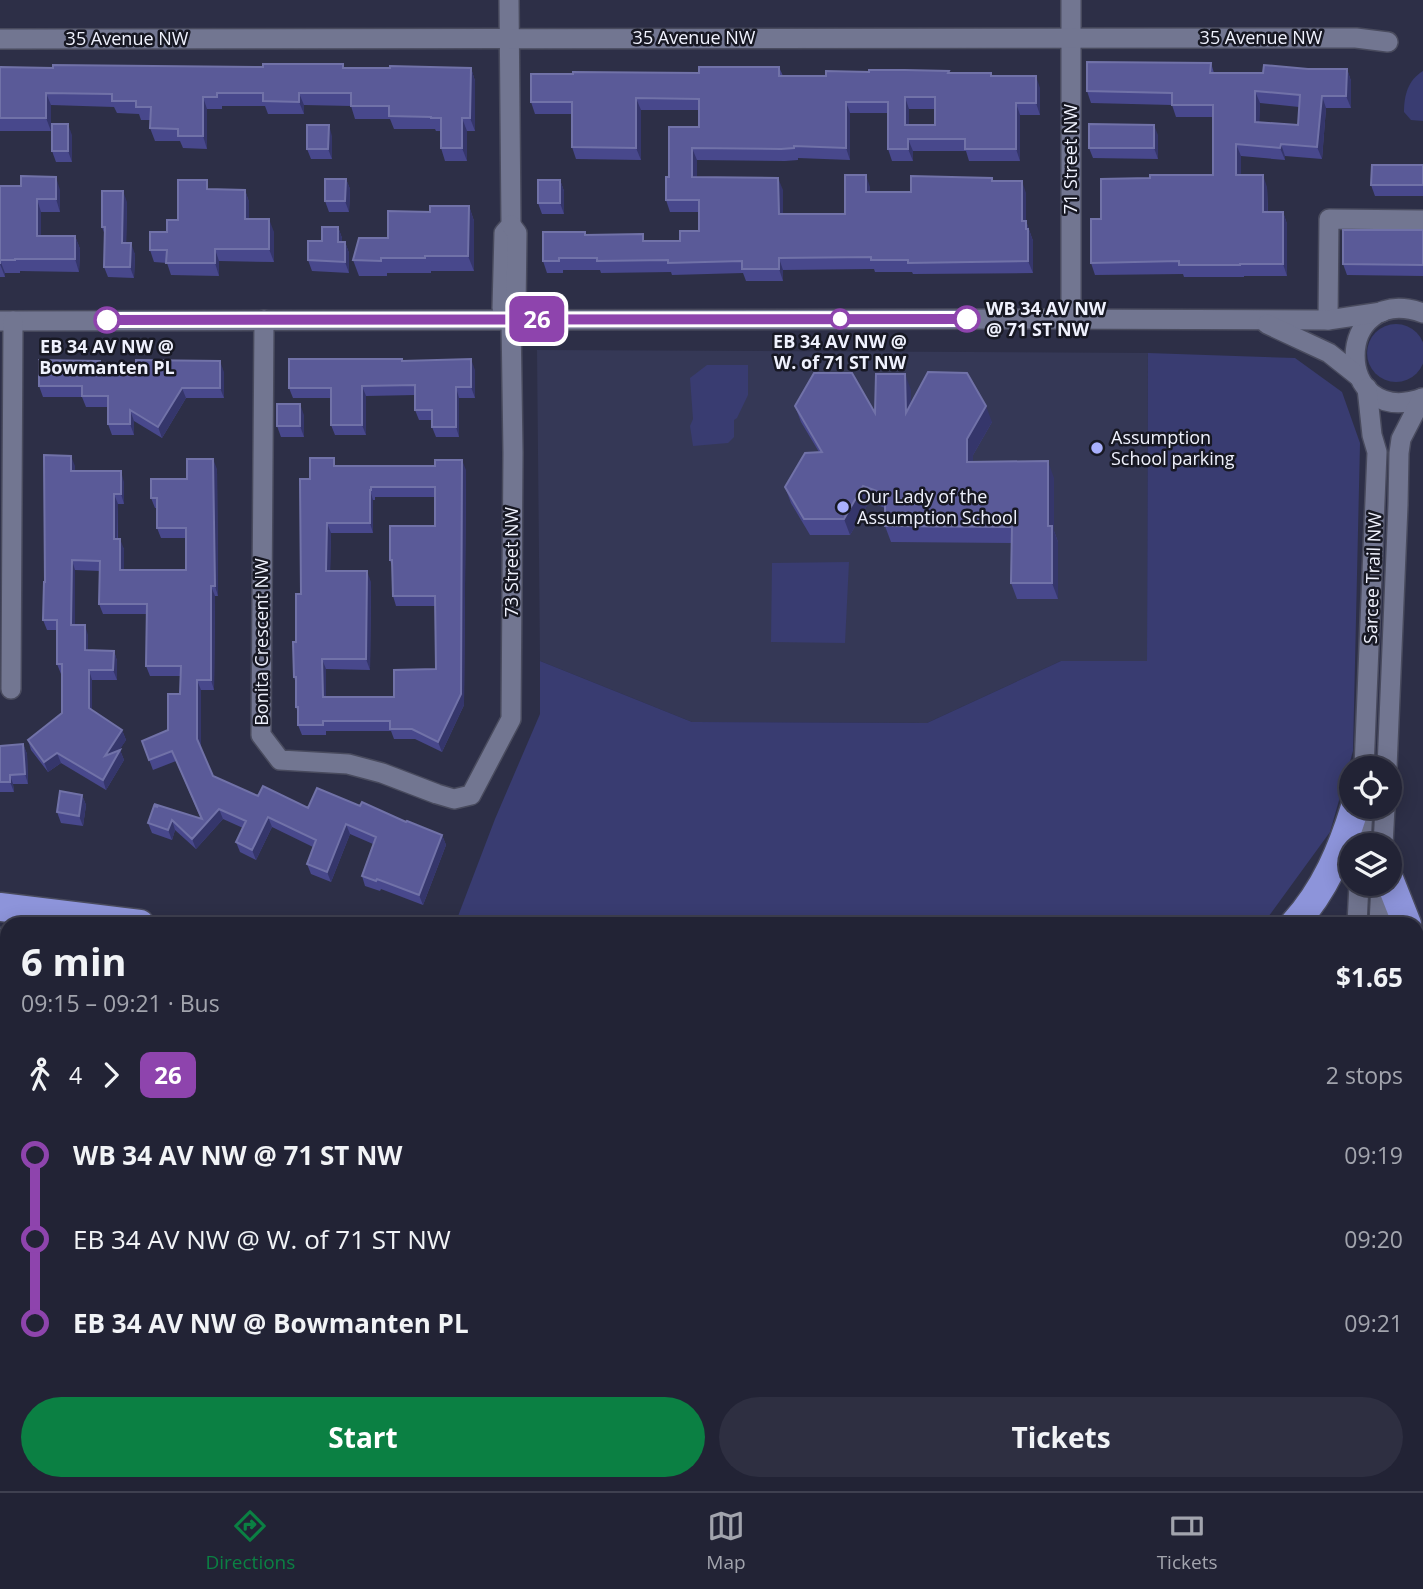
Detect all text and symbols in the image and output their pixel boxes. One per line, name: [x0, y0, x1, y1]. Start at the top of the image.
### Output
street label: 35 Avenue NW: [633, 25, 756, 49]
street label: 35 Avenue NW: [1200, 25, 1323, 49]
street label: 35 Avenue NW: [66, 26, 189, 50]
street label: 71 Street NW: [1058, 103, 1082, 214]
line badge: 26: [505, 296, 568, 342]
place label: WB 34 AV NW @ 71 ST NW: [986, 296, 1107, 341]
text: 26: [523, 302, 551, 335]
marker: WB 34 AV NW @ 71 ST NW: [954, 306, 980, 332]
marker: EB 34 AV NW @ Bowmanten PL: [94, 307, 120, 333]
marker: EB 34 AV NW @ W. of 71 ST NW: [830, 309, 850, 329]
place label: EB 34 AV NW @ W. of 71 ST NW: [773, 329, 907, 374]
place label: EB 34 AV NW @ Bowmanten PL: [39, 334, 175, 379]
place label: Assumption School parking: [1111, 425, 1235, 470]
marker: Assumption School parking: [1089, 440, 1105, 456]
place label: Our Lady of the Assumption School: [857, 484, 1018, 529]
marker: Our Lady of the Assumption School: [835, 499, 851, 515]
street label: 73 Street NW: [499, 506, 523, 617]
street label: Sarcee Trail NW: [1358, 511, 1386, 644]
street label: Bonita Crescent NW: [249, 558, 273, 726]
map controls: [1339, 756, 1402, 896]
button: locate: [1339, 756, 1402, 819]
button: layers: [1339, 833, 1402, 896]
text: 6 min: [21, 935, 126, 987]
text: $1.65: [1336, 959, 1403, 995]
text: 09:15 – 09:21 · Bus: [21, 987, 220, 1019]
icon: walk: [21, 1056, 59, 1094]
icon: forward: [92, 1056, 130, 1094]
text: 26: [154, 1058, 182, 1091]
text: 4: [69, 1059, 82, 1091]
text: 2 stops: [1326, 1059, 1403, 1091]
text: WB 34 AV NW @ 71 ST NW: [73, 1137, 402, 1173]
text: 09:19: [1344, 1139, 1403, 1171]
text: EB 34 AV NW @ W. of 71 ST NW: [73, 1221, 451, 1257]
text: 09:20: [1344, 1223, 1403, 1255]
text: EB 34 AV NW @ Bowmanten PL: [73, 1305, 469, 1341]
text: 09:21: [1344, 1307, 1403, 1339]
button: Start: [21, 1397, 705, 1477]
button: Tickets: [719, 1397, 1403, 1477]
tab: Directions: [206, 1507, 295, 1575]
tab: Map: [706, 1507, 746, 1575]
tab: Tickets: [1157, 1507, 1217, 1575]

